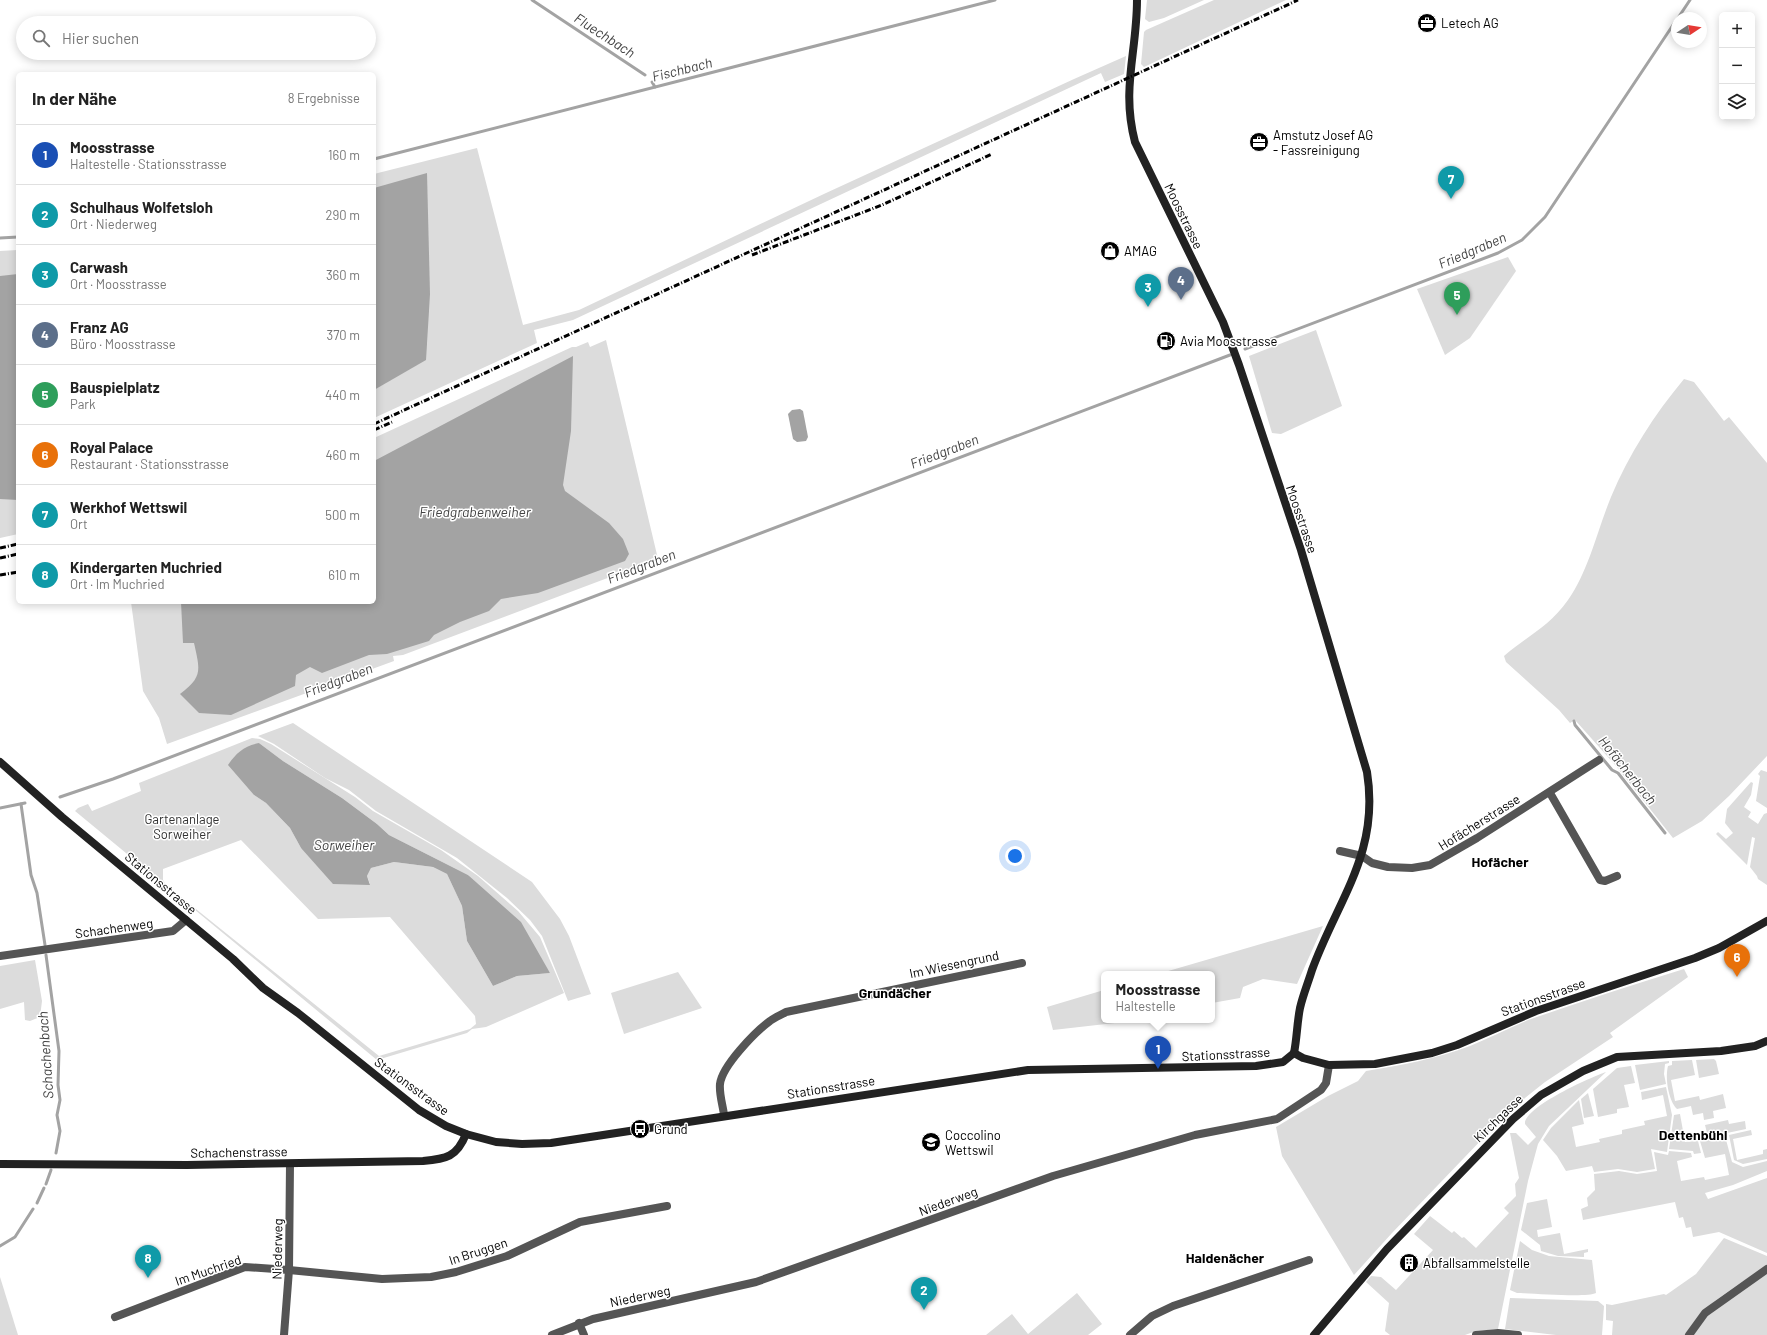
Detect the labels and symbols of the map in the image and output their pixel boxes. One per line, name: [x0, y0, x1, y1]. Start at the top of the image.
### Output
water label: Fluechbach: [571, 9, 639, 61]
office icon: Letech AG: [1416, 12, 1438, 34]
north arrow: [1671, 12, 1707, 48]
place label: Letech AG: [1441, 15, 1499, 31]
water label: Fischbach: [650, 53, 714, 85]
place label: Amstutz Josef AG - Fassreinigung: [1273, 127, 1373, 158]
office icon: Amstutz Josef AG - Fassreinigung: [1248, 131, 1270, 153]
pin: 7: [1438, 166, 1464, 199]
street label: Moosstrasse: [1161, 181, 1207, 252]
water label: Friedgraben: [1436, 228, 1508, 272]
shop icon: AMAG: [1099, 240, 1121, 262]
place label: AMAG: [1124, 243, 1157, 259]
pin: 4: [1168, 267, 1194, 300]
pin: 3: [1135, 274, 1161, 307]
pin: 5: [1444, 282, 1470, 315]
fuel station icon: Avia Moosstrasse: [1155, 330, 1177, 352]
place label: Avia Moosstrasse: [1180, 333, 1277, 349]
water label: Friedgraben: [907, 430, 981, 472]
street label: Moosstrasse: [1283, 483, 1321, 555]
water label: Friedgrabenweiher: [419, 503, 532, 520]
water label: Friedgraben: [604, 545, 678, 587]
water label: Friedgraben: [301, 659, 375, 701]
water label: Hofächerbach: [1595, 732, 1661, 808]
street label: Hofächerstrasse: [1435, 790, 1523, 854]
park label: Gartenanlage Sorweiher: [144, 811, 220, 842]
water label: Sorweiher: [314, 836, 375, 853]
your location: [1005, 846, 1025, 866]
street label: Stationsstrasse: [122, 848, 200, 918]
district label: Hofächer: [1471, 853, 1529, 870]
street label: Schachenweg: [74, 915, 154, 941]
pin: 6: [1724, 944, 1750, 977]
street label: Im Wiesengrund: [908, 947, 1000, 981]
street label: Stationsstrasse: [1499, 974, 1587, 1020]
district label: Grundächer: [859, 984, 932, 1001]
water label: Schachenbach: [33, 1011, 57, 1099]
pin: 1: [1145, 1036, 1171, 1069]
street label: Stationsstrasse: [1181, 1044, 1271, 1064]
street label: Stationsstrasse: [371, 1053, 453, 1119]
street label: Stationsstrasse: [786, 1072, 876, 1102]
street label: Kirchgasse: [1470, 1090, 1526, 1145]
bus stop icon: Grund: [629, 1118, 651, 1140]
place label: Grund: [654, 1121, 688, 1137]
district label: Dettenbühl: [1659, 1126, 1727, 1143]
place label: Coccolino Wettswil: [945, 1127, 1001, 1158]
school or university icon: Coccolino Wettswil: [920, 1131, 942, 1153]
street label: Schachenstrasse: [190, 1143, 288, 1161]
street label: Niederweg: [917, 1183, 980, 1219]
street label: Niederweg: [268, 1218, 286, 1280]
street label: In Bruggen: [447, 1234, 509, 1268]
pin: 8: [135, 1245, 161, 1278]
district label: Haldenächer: [1186, 1249, 1265, 1266]
street label: Im Muchried: [173, 1251, 243, 1289]
building icon: Abfallsammelstelle: [1398, 1252, 1420, 1274]
place label: Abfallsammelstelle: [1423, 1255, 1530, 1271]
pin: 2: [911, 1277, 937, 1310]
street label: Niederweg: [608, 1282, 672, 1310]

